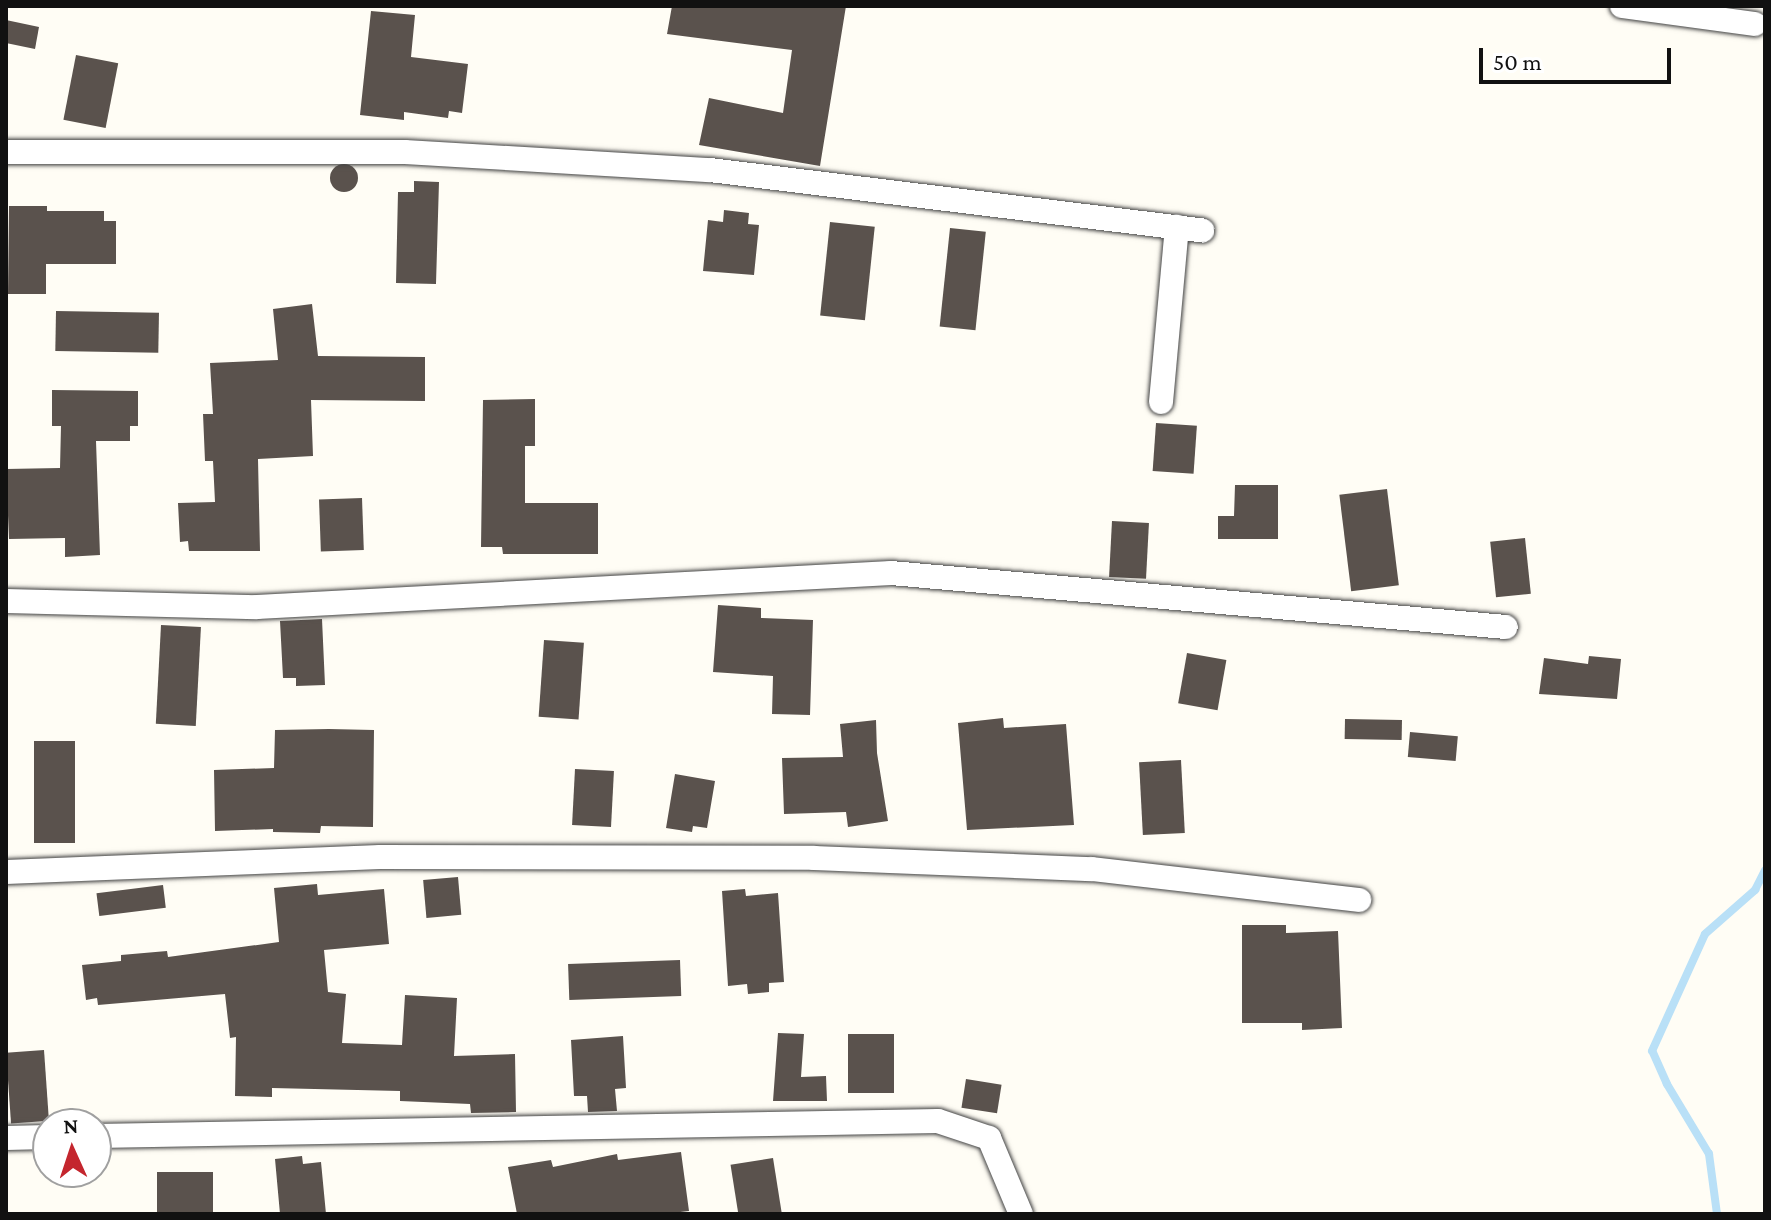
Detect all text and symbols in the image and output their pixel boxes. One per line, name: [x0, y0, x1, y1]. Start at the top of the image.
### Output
scale bar: [1483, 32, 1675, 82]
text: 50 m: [1493, 48, 1542, 75]
north arrow: [32, 1108, 112, 1188]
text: N: [63, 1113, 79, 1138]

